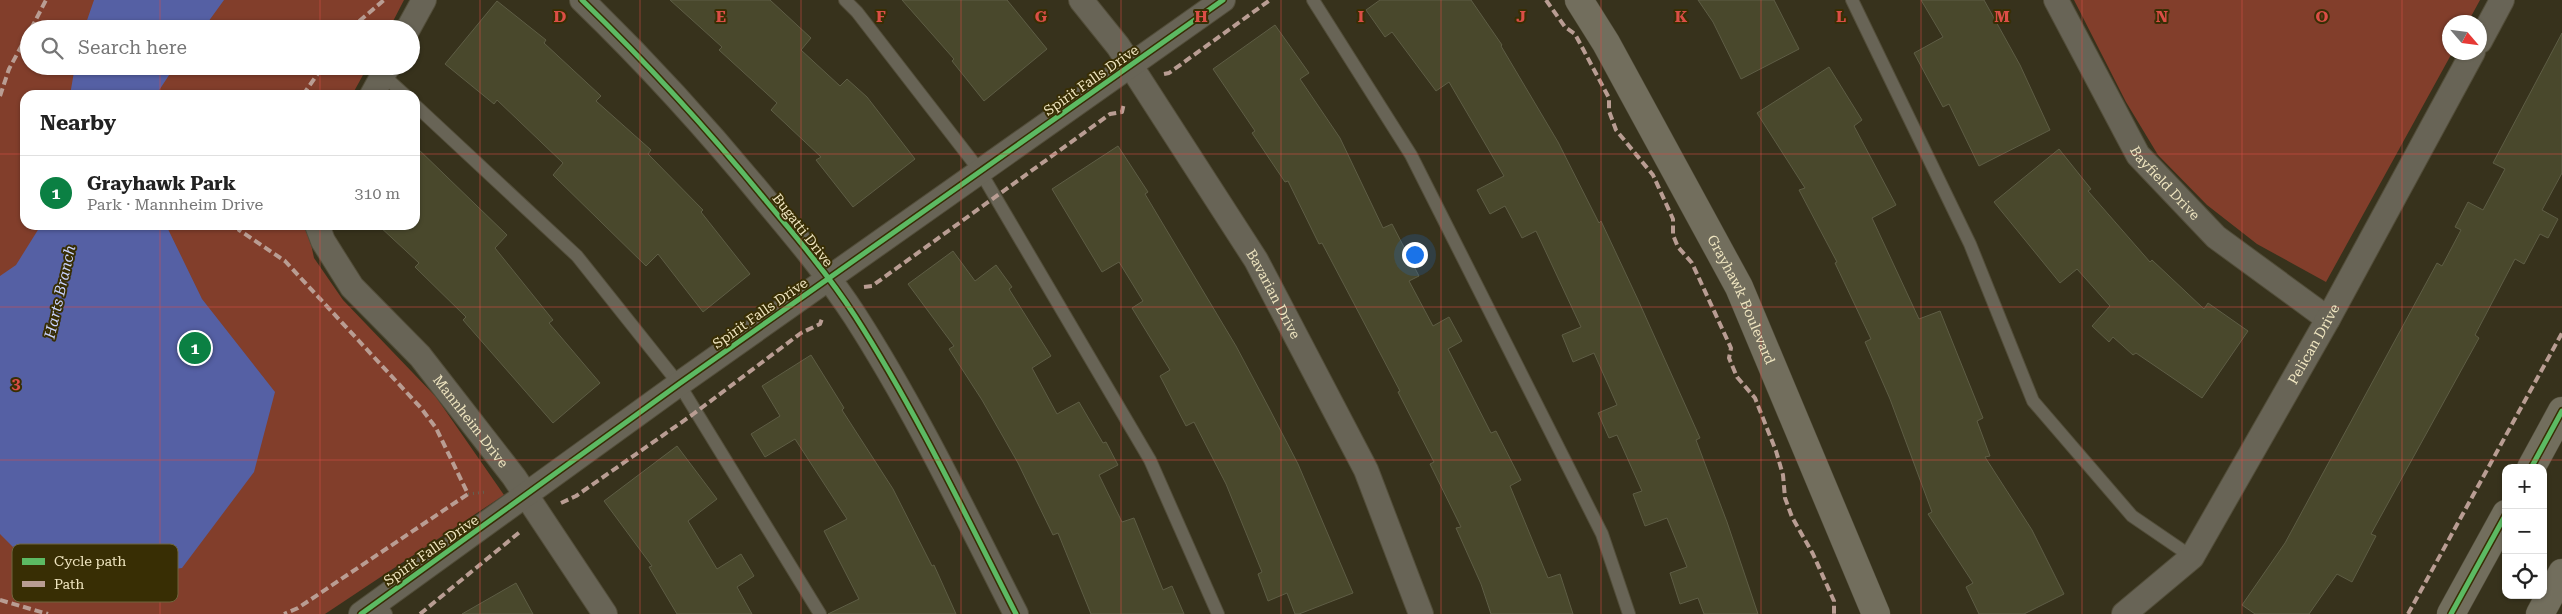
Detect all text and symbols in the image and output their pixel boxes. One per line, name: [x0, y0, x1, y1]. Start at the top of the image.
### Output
text: D: [554, 7, 567, 26]
text: E: [716, 7, 726, 26]
text: F: [876, 7, 886, 26]
text: G: [1035, 7, 1048, 26]
text: H: [1194, 7, 1208, 26]
text: I: [1358, 7, 1364, 26]
text: J: [1516, 7, 1526, 26]
text: K: [1675, 7, 1688, 26]
text: L: [1836, 7, 1846, 26]
text: M: [1994, 7, 2010, 26]
text: N: [2156, 7, 2168, 26]
text: O: [2316, 7, 2329, 26]
north arrow: [2442, 15, 2487, 60]
search box: [20, 20, 420, 75]
icon: search: [38, 34, 66, 62]
text: Search here: [78, 36, 187, 59]
street label: Spirit Falls Drive: [1041, 41, 1142, 119]
text: Nearby: [40, 111, 116, 135]
street label: Bayfield Drive: [2127, 143, 2203, 223]
text: Grayhawk Park: [87, 172, 236, 195]
text: 1: [52, 184, 60, 203]
text: 310 m: [354, 184, 400, 203]
street label: Bugatti Drive: [770, 190, 837, 270]
text: Park · Mannheim Drive: [87, 195, 263, 214]
street label: Grayhawk Boulevard: [1704, 232, 1778, 367]
your location: [1402, 242, 1428, 268]
water label: Harts Branch: [40, 244, 79, 341]
street label: Bavarian Drive: [1243, 246, 1304, 342]
street label: Spirit Falls Drive: [710, 274, 811, 352]
street label: Pelican Drive: [2285, 301, 2343, 387]
pin: 1: [179, 329, 211, 367]
street label: Mannheim Drive: [430, 372, 512, 471]
text: 3: [12, 374, 21, 393]
map controls: [2502, 464, 2547, 599]
button: +: [2502, 464, 2547, 509]
button: −: [2502, 509, 2547, 554]
street label: Spirit Falls Drive: [381, 511, 482, 589]
legend: [12, 544, 178, 602]
text: Cycle path: [54, 553, 126, 569]
button: locate: [2502, 554, 2547, 599]
text: Path: [54, 576, 84, 592]

